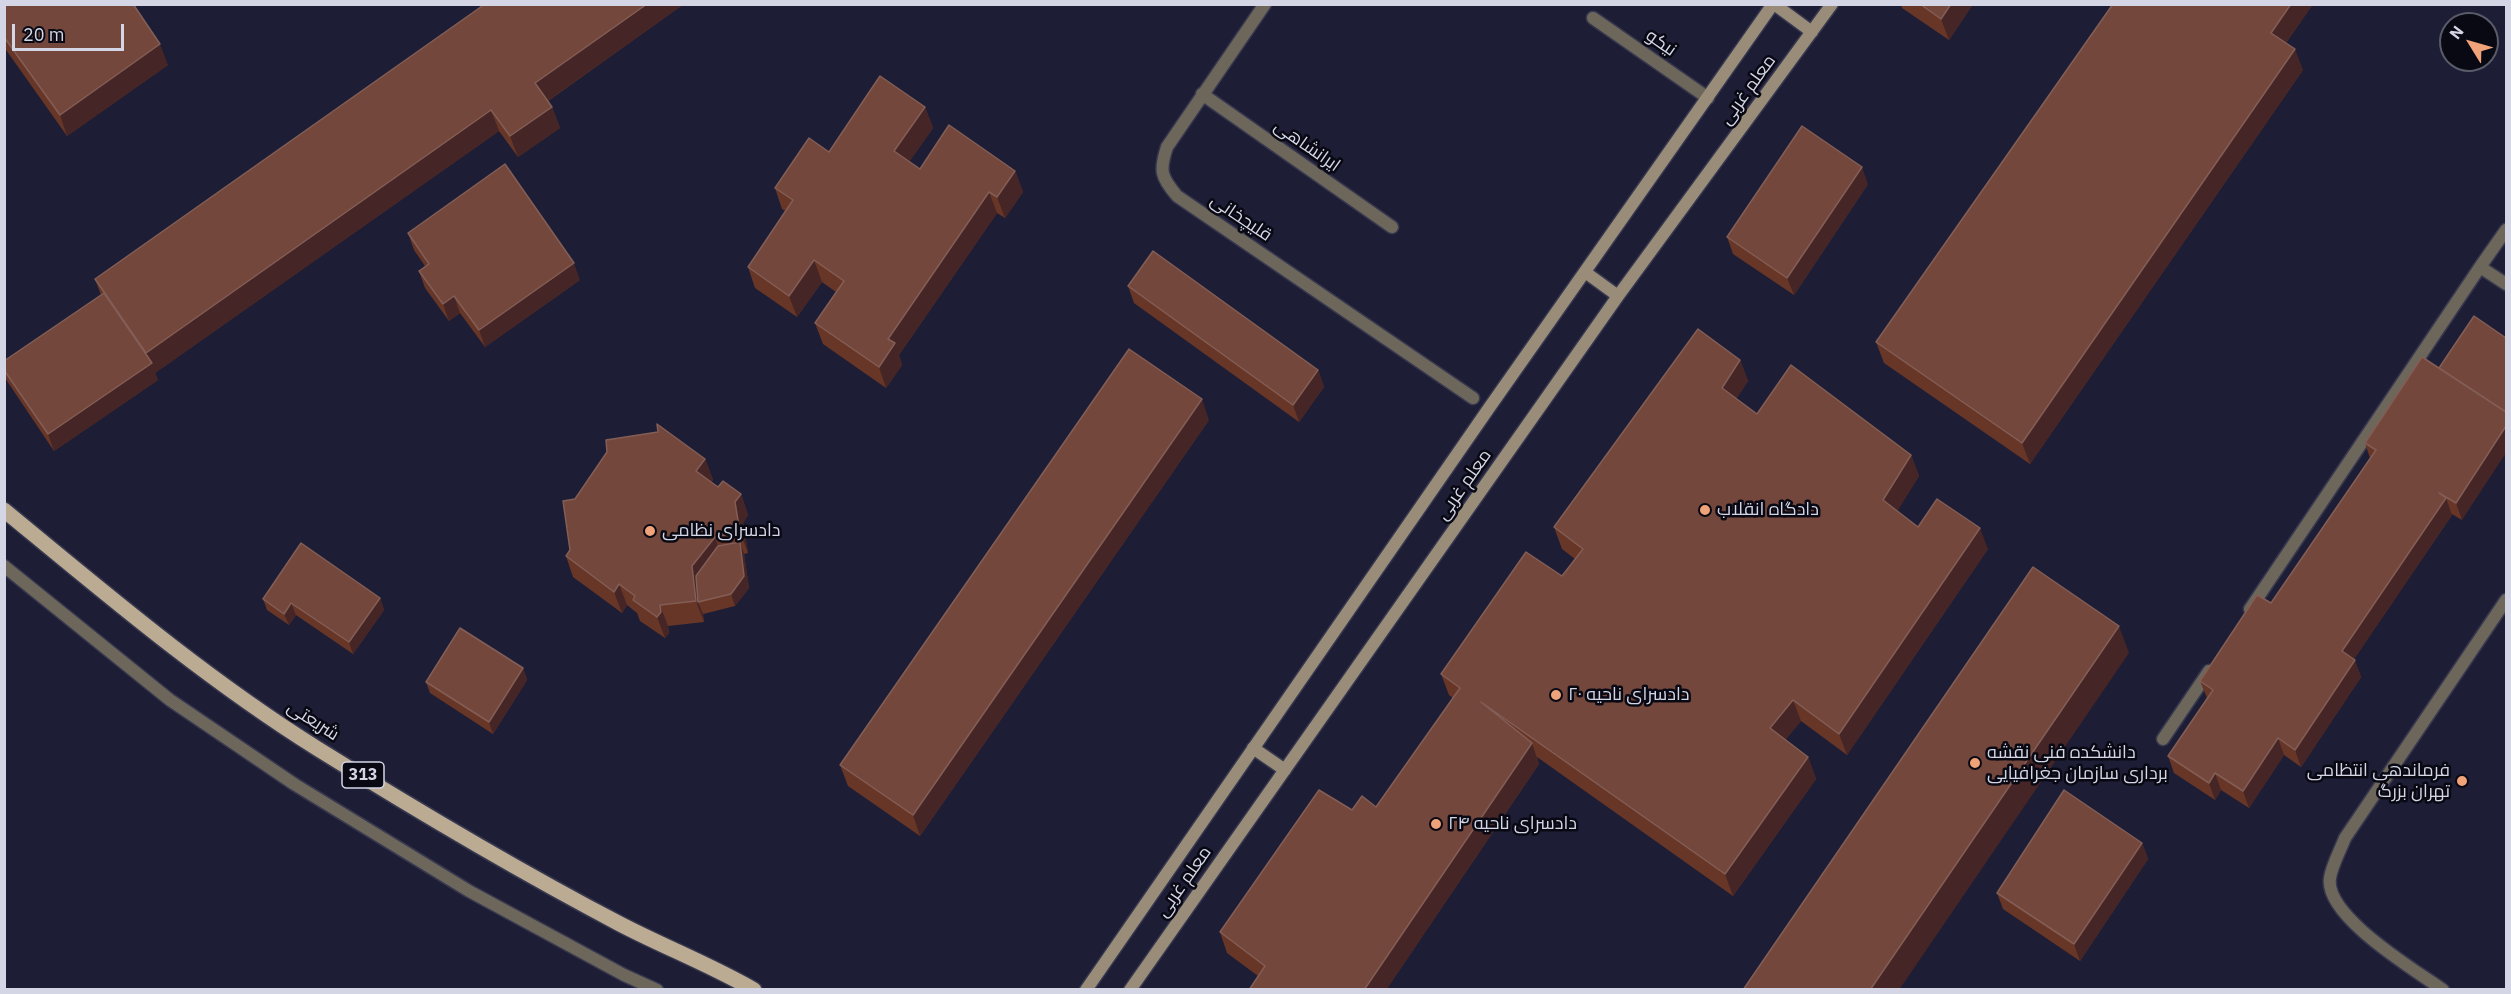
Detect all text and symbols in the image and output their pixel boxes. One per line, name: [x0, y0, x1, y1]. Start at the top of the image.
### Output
scale bar: [15, 12, 128, 50]
north arrow: [2439, 12, 2499, 72]
text: N: [2445, 22, 2468, 43]
text: 20 m: [23, 23, 65, 46]
street label: نیکو: [1642, 25, 1680, 61]
street label: معلم غربی: [1715, 51, 1781, 129]
street label: ایرانشاهی: [1270, 115, 1344, 177]
street label: قلیچخانی: [1206, 190, 1276, 246]
street label: معلم غربی: [1432, 445, 1496, 525]
place label: دادگاه انقلاب: [1717, 499, 1819, 521]
marker: دادگاه انقلاب: [1698, 503, 1712, 517]
place label: دادسرای نظامی: [662, 520, 780, 542]
marker: دادسرای نظامی: [643, 524, 657, 538]
place label: دادسرای ناحیه ۲۰: [1568, 684, 1689, 706]
marker: دادسرای ناحیه ۲۰: [1549, 688, 1563, 702]
street label: شریعتی: [283, 696, 343, 746]
place label: دانشکده فنی نقشه برداری سازمان جغرافیایی: [1987, 742, 2168, 784]
marker: دانشکده فنی نقشه برداری سازمان جغرافیایی: [1968, 756, 1982, 770]
place label: فرماندهی انتظامی تهران بزرگ: [2307, 760, 2450, 802]
road number: 313: [342, 762, 384, 788]
marker: فرماندهی انتظامی تهران بزرگ: [2455, 774, 2469, 788]
place label: دادسرای ناحیه ۲۴: [1448, 813, 1577, 835]
marker: دادسرای ناحیه ۲۴: [1429, 817, 1443, 831]
street label: معلم غربی: [1152, 842, 1216, 922]

